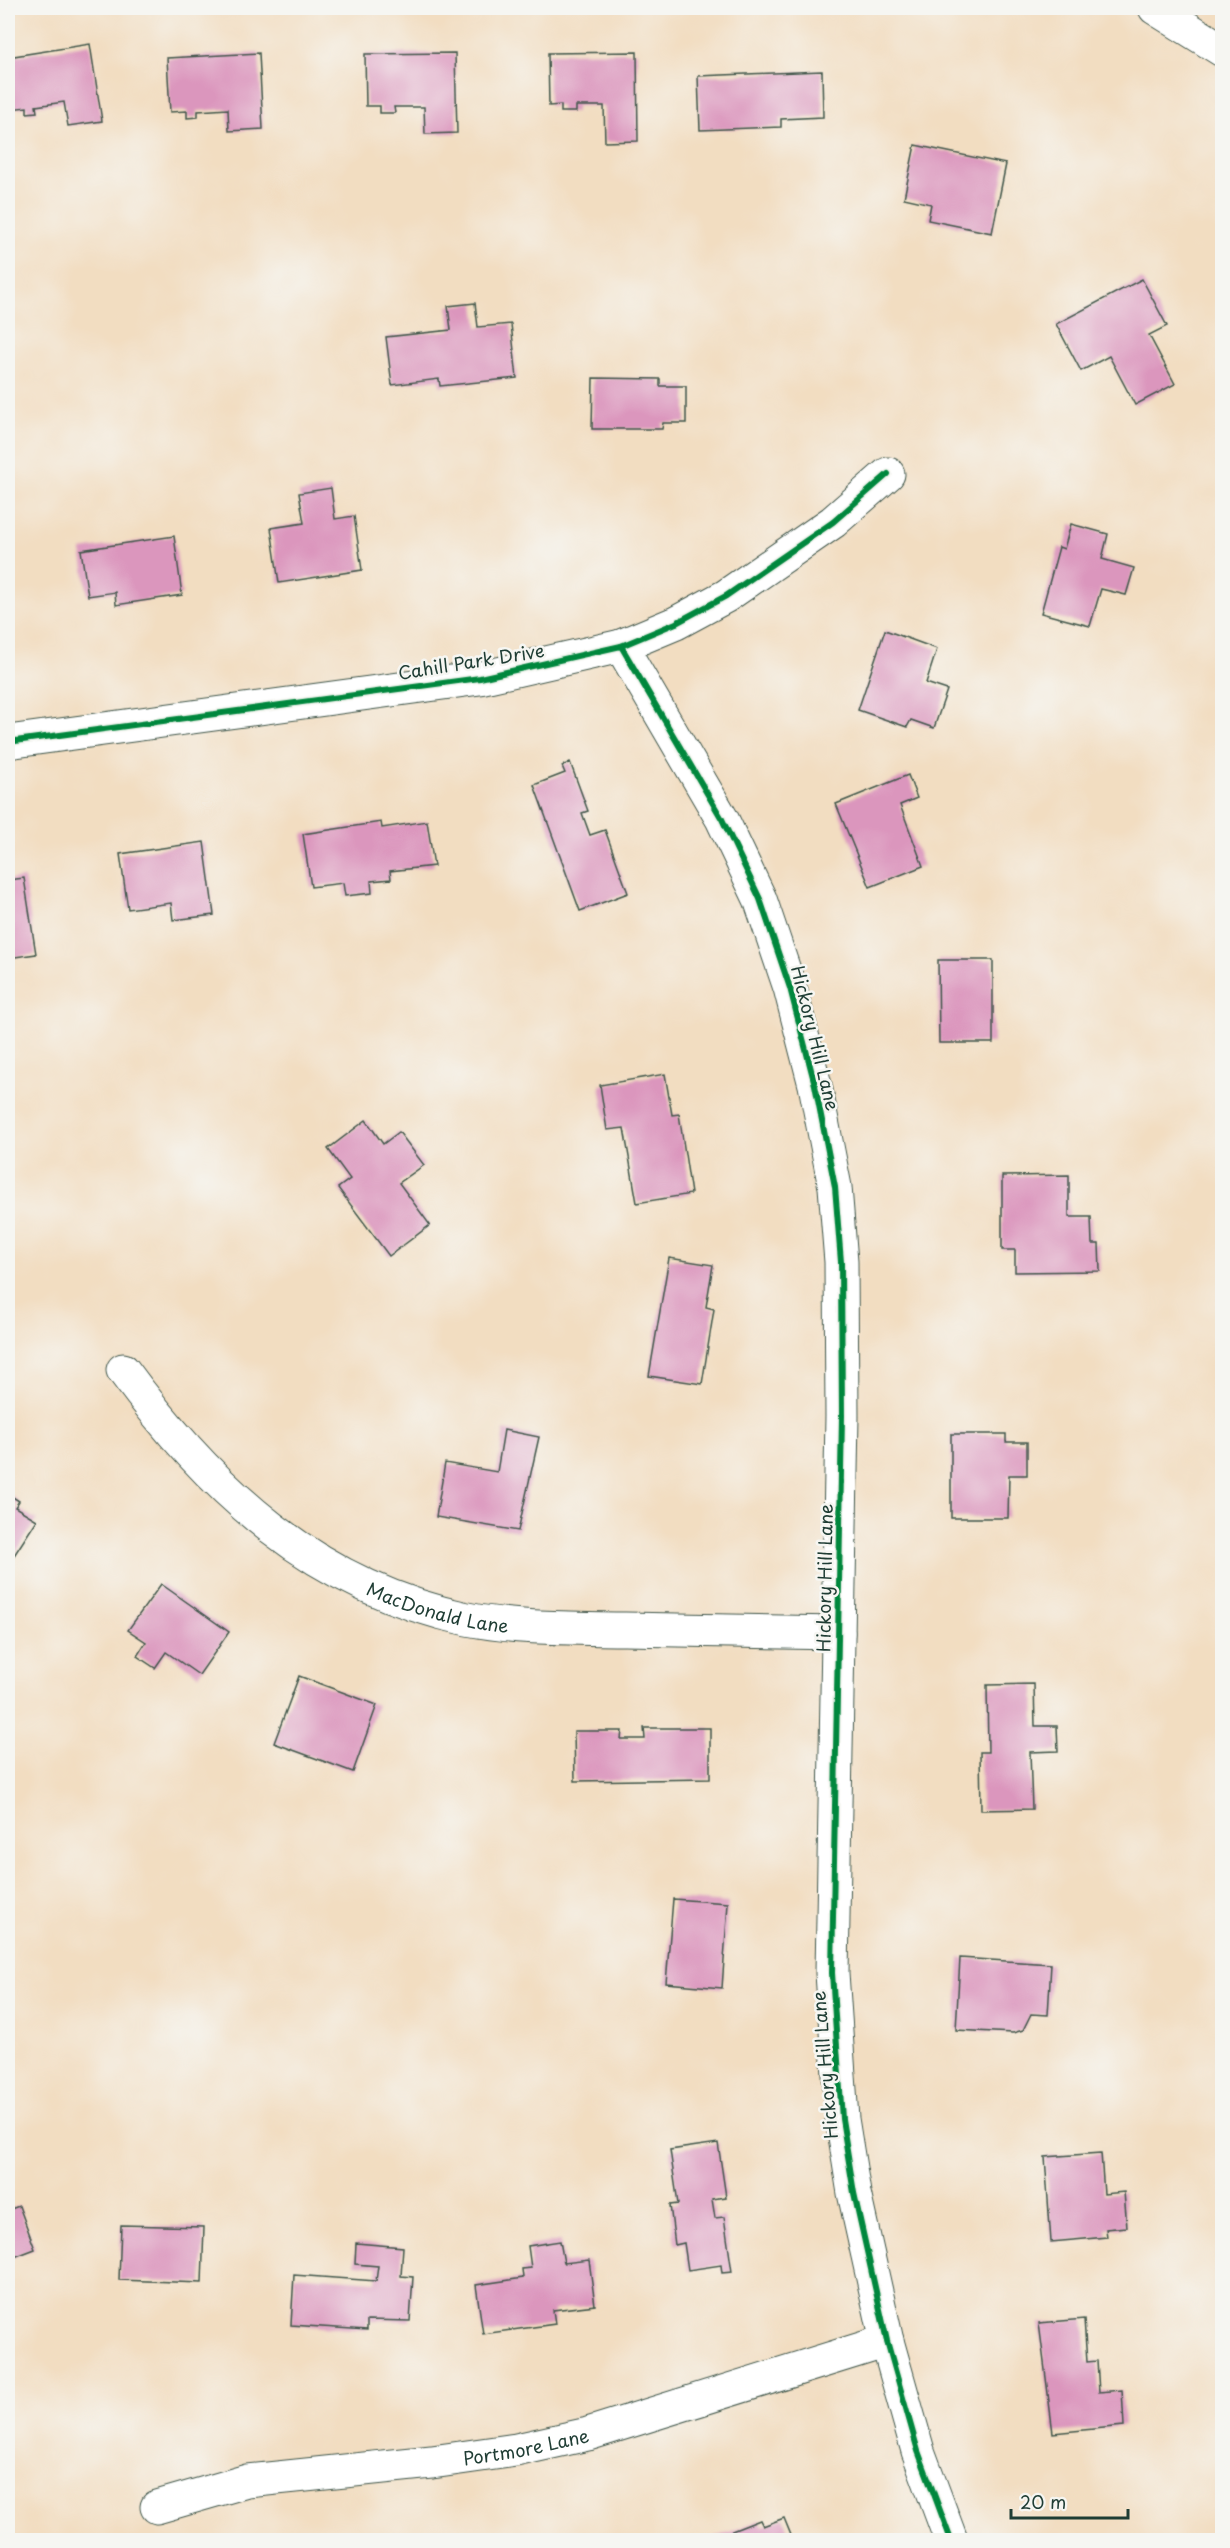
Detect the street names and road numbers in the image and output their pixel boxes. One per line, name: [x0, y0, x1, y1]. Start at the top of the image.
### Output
street label: Cahill Park Drive: [396, 636, 546, 686]
street label: Hickory Hill Lane: [785, 963, 847, 1113]
street label: Hickory Hill Lane: [809, 1504, 839, 1652]
street label: MacDonald Lane: [363, 1574, 510, 1638]
street label: Hickory Hill Lane: [804, 1990, 844, 2140]
street label: Portmore Lane: [461, 2421, 591, 2471]

